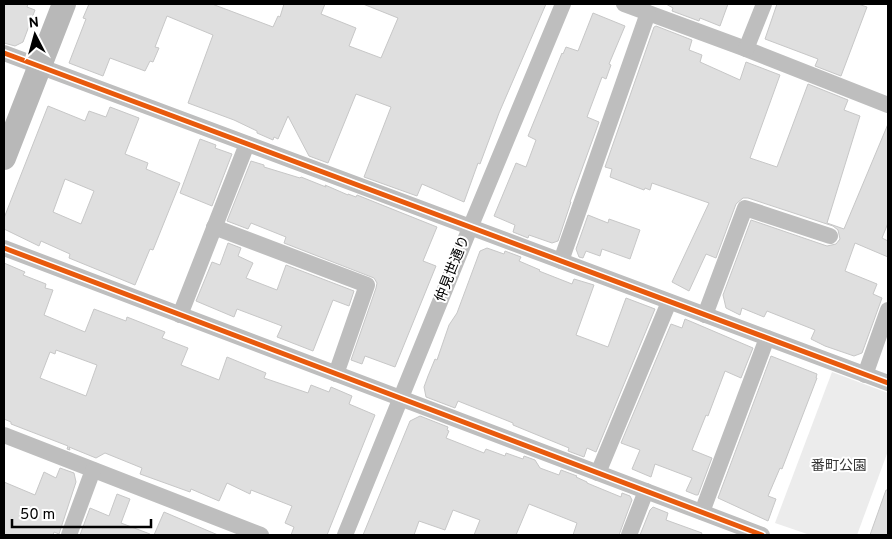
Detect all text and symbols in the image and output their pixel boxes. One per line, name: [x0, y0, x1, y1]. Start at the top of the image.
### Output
north arrow: [10, 10, 60, 60]
text: N: [28, 15, 40, 33]
street label: 仲見世通り: [431, 233, 474, 305]
park label: 番町公園: [811, 458, 867, 475]
scale bar: [12, 496, 151, 528]
text: 50 m: [20, 506, 55, 525]

